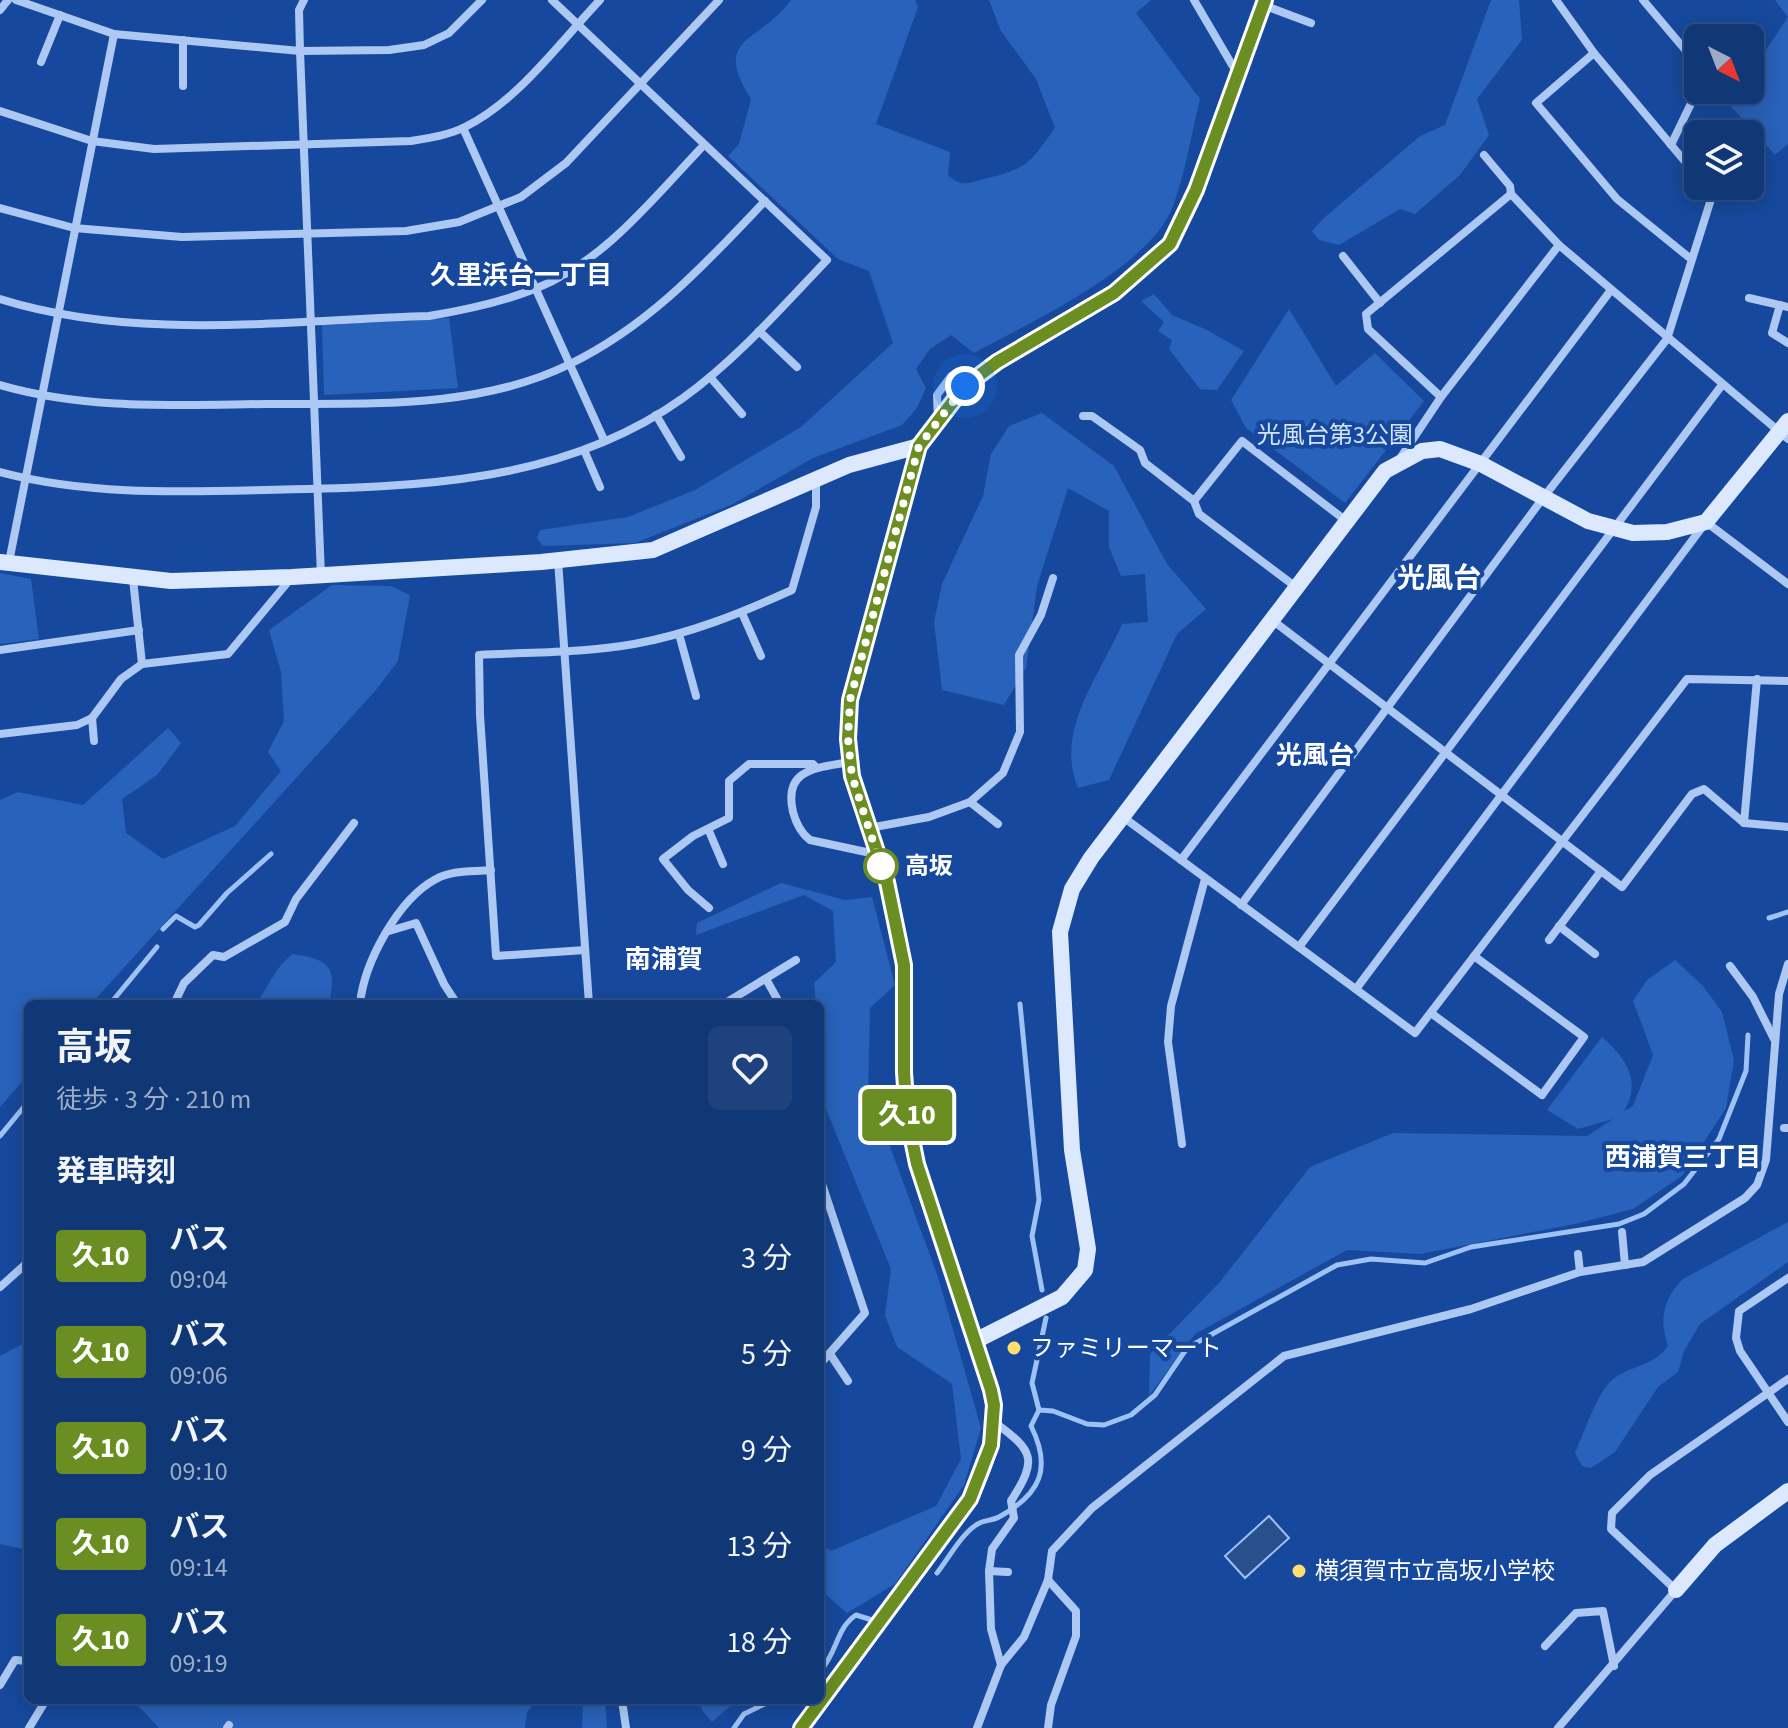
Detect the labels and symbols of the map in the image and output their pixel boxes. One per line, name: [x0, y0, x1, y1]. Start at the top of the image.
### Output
north arrow: [1684, 24, 1764, 104]
district label: 久里浜台一丁目: [430, 257, 612, 294]
your location: [945, 366, 985, 406]
park label: 光風台第3公園: [1257, 418, 1413, 453]
district label: 光風台: [1397, 558, 1481, 598]
district label: 光風台: [1276, 737, 1354, 774]
marker: 高坂: [864, 849, 898, 883]
place label: 高坂: [905, 849, 953, 884]
district label: 南浦賀: [625, 941, 703, 978]
line badge: 久10: [861, 1089, 953, 1141]
district label: 西浦賀三丁目: [1605, 1139, 1761, 1176]
place label: ファミリーマート: [1030, 1331, 1222, 1366]
marker: ファミリーマート: [1005, 1339, 1023, 1357]
place label: 横須賀市立高坂小学校: [1315, 1554, 1555, 1589]
marker: 横須賀市立高坂小学校: [1290, 1562, 1308, 1580]

